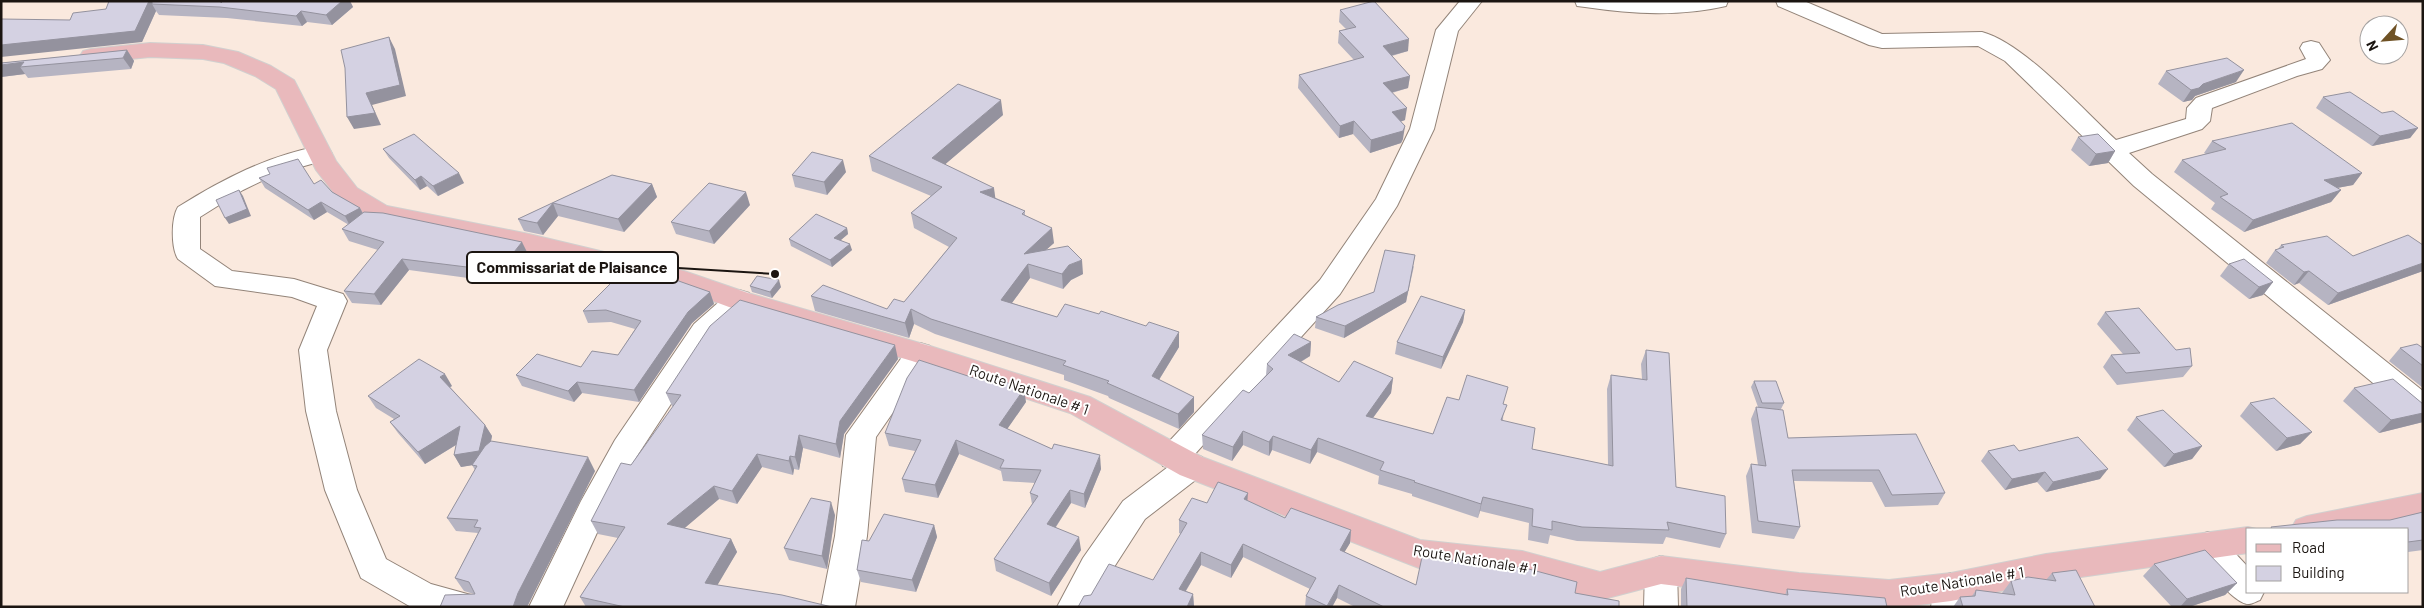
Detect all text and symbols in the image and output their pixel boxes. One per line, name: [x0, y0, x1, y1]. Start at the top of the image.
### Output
north arrow: [2359, 15, 2409, 65]
text: N: [2362, 38, 2382, 54]
callout: Commissariat de Plaisance: [467, 252, 678, 283]
text: Commissariat de Plaisance: [477, 257, 668, 276]
street label: Route Nationale # 1: [967, 360, 1091, 418]
legend: [2246, 528, 2409, 593]
text: Road: [2292, 538, 2325, 556]
street label: Route Nationale # 1: [1412, 540, 1538, 578]
street label: Route Nationale # 1: [1899, 562, 2025, 600]
text: Building: [2292, 563, 2345, 581]

